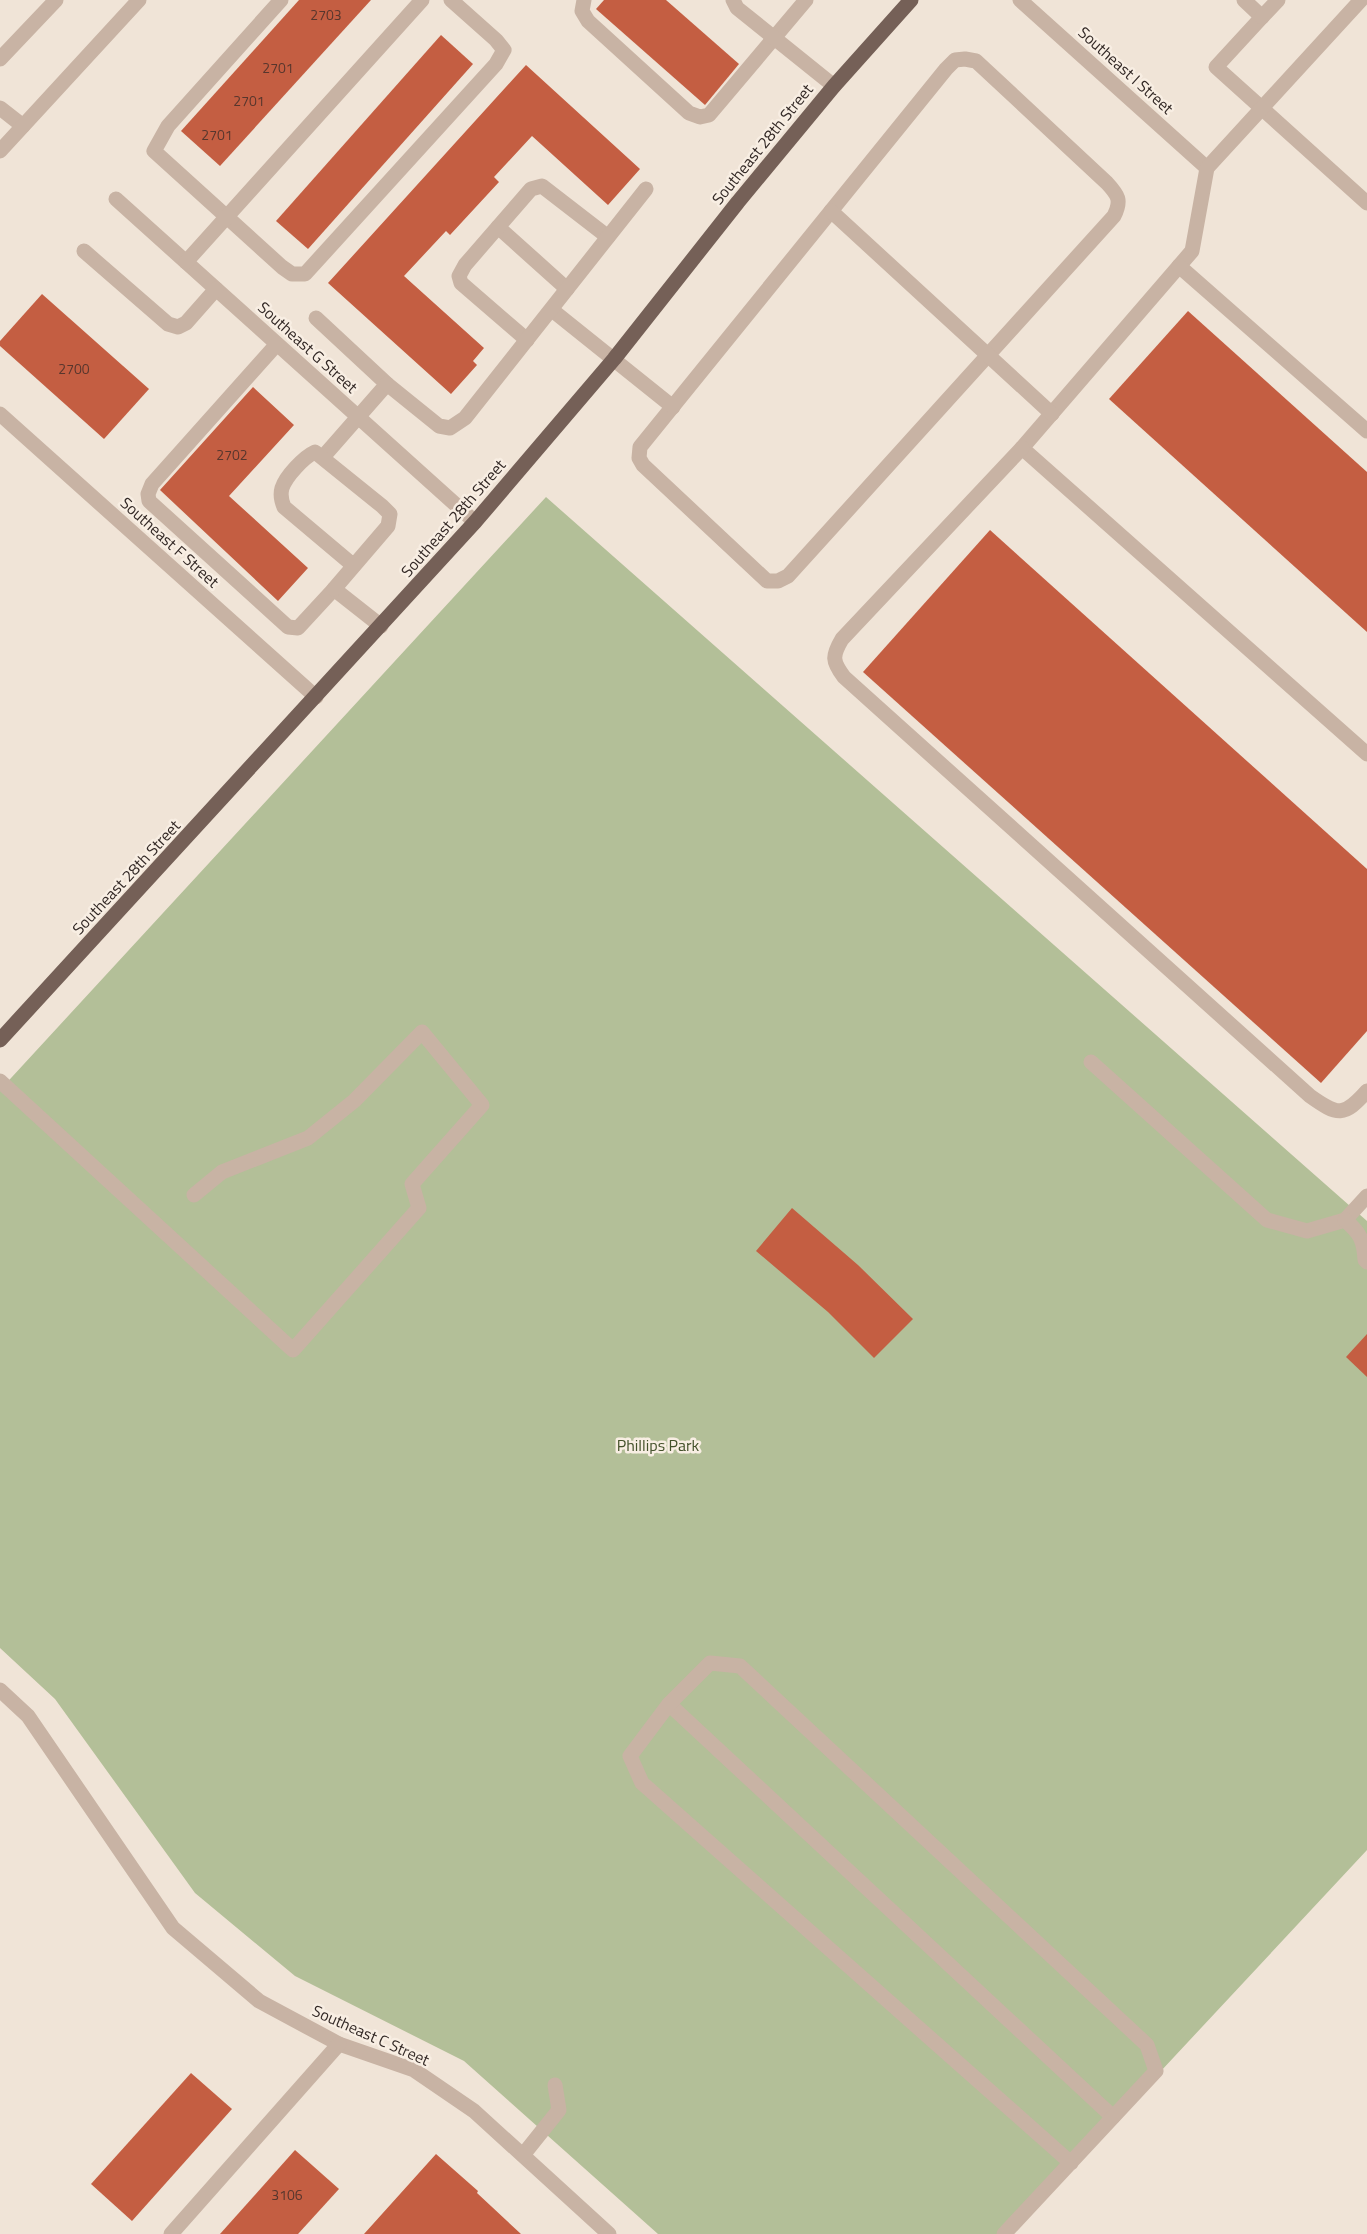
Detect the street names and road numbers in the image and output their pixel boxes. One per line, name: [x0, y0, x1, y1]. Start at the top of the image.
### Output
street label: Southeast I Street: [1073, 21, 1179, 120]
street label: Southeast 28th Street: [706, 78, 819, 210]
street label: Southeast G Street: [253, 296, 364, 399]
street label: Southeast 28th Street: [395, 453, 511, 582]
street label: Southeast F Street: [115, 491, 225, 593]
street label: Southeast 28th Street: [66, 814, 186, 940]
street label: Southeast C Street: [309, 1998, 434, 2072]

